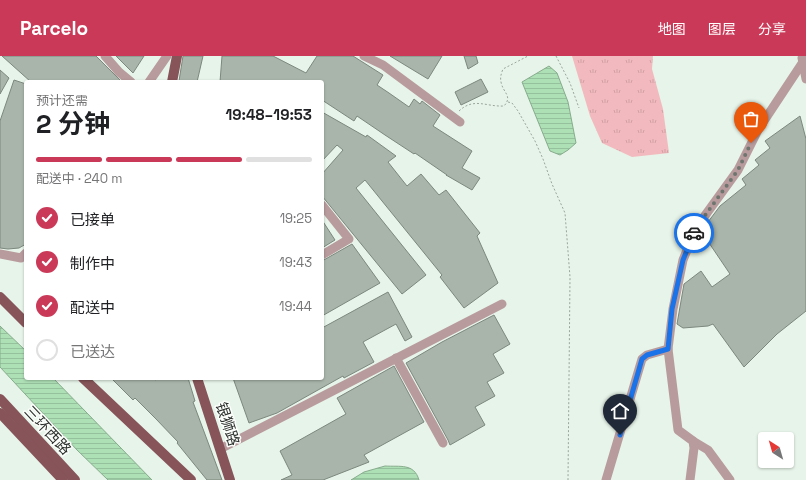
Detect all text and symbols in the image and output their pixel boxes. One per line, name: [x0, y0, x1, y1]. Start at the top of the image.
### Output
text: Parcelo: [20, 16, 88, 41]
text: 地图: [658, 20, 686, 38]
text: 图层: [708, 20, 736, 38]
text: 分享: [758, 20, 786, 38]
text: 预计还需: [36, 92, 88, 109]
pin: [734, 102, 768, 143]
text: 19:48–19:53: [226, 105, 312, 124]
text: 2 分钟: [36, 107, 110, 141]
icon: bag: [740, 108, 762, 130]
text: 配送中 · 240 m: [36, 170, 123, 187]
icon: check: [36, 207, 58, 229]
text: 已接单: [70, 210, 115, 229]
text: 19:25: [280, 210, 312, 227]
courier: [674, 213, 714, 253]
icon: car: [683, 222, 705, 244]
icon: check: [36, 251, 58, 273]
text: 制作中: [70, 254, 115, 273]
text: 19:43: [279, 254, 312, 271]
icon: check: [36, 295, 58, 317]
text: 配送中: [70, 298, 115, 317]
text: 19:44: [279, 298, 312, 315]
text: 已送达: [70, 342, 115, 361]
pin: [603, 394, 637, 435]
street label: 银狮路: [212, 400, 244, 448]
icon: home: [609, 400, 631, 422]
street label: 三环西路: [21, 402, 75, 458]
north arrow: [758, 432, 794, 468]
map controls: [758, 432, 794, 468]

